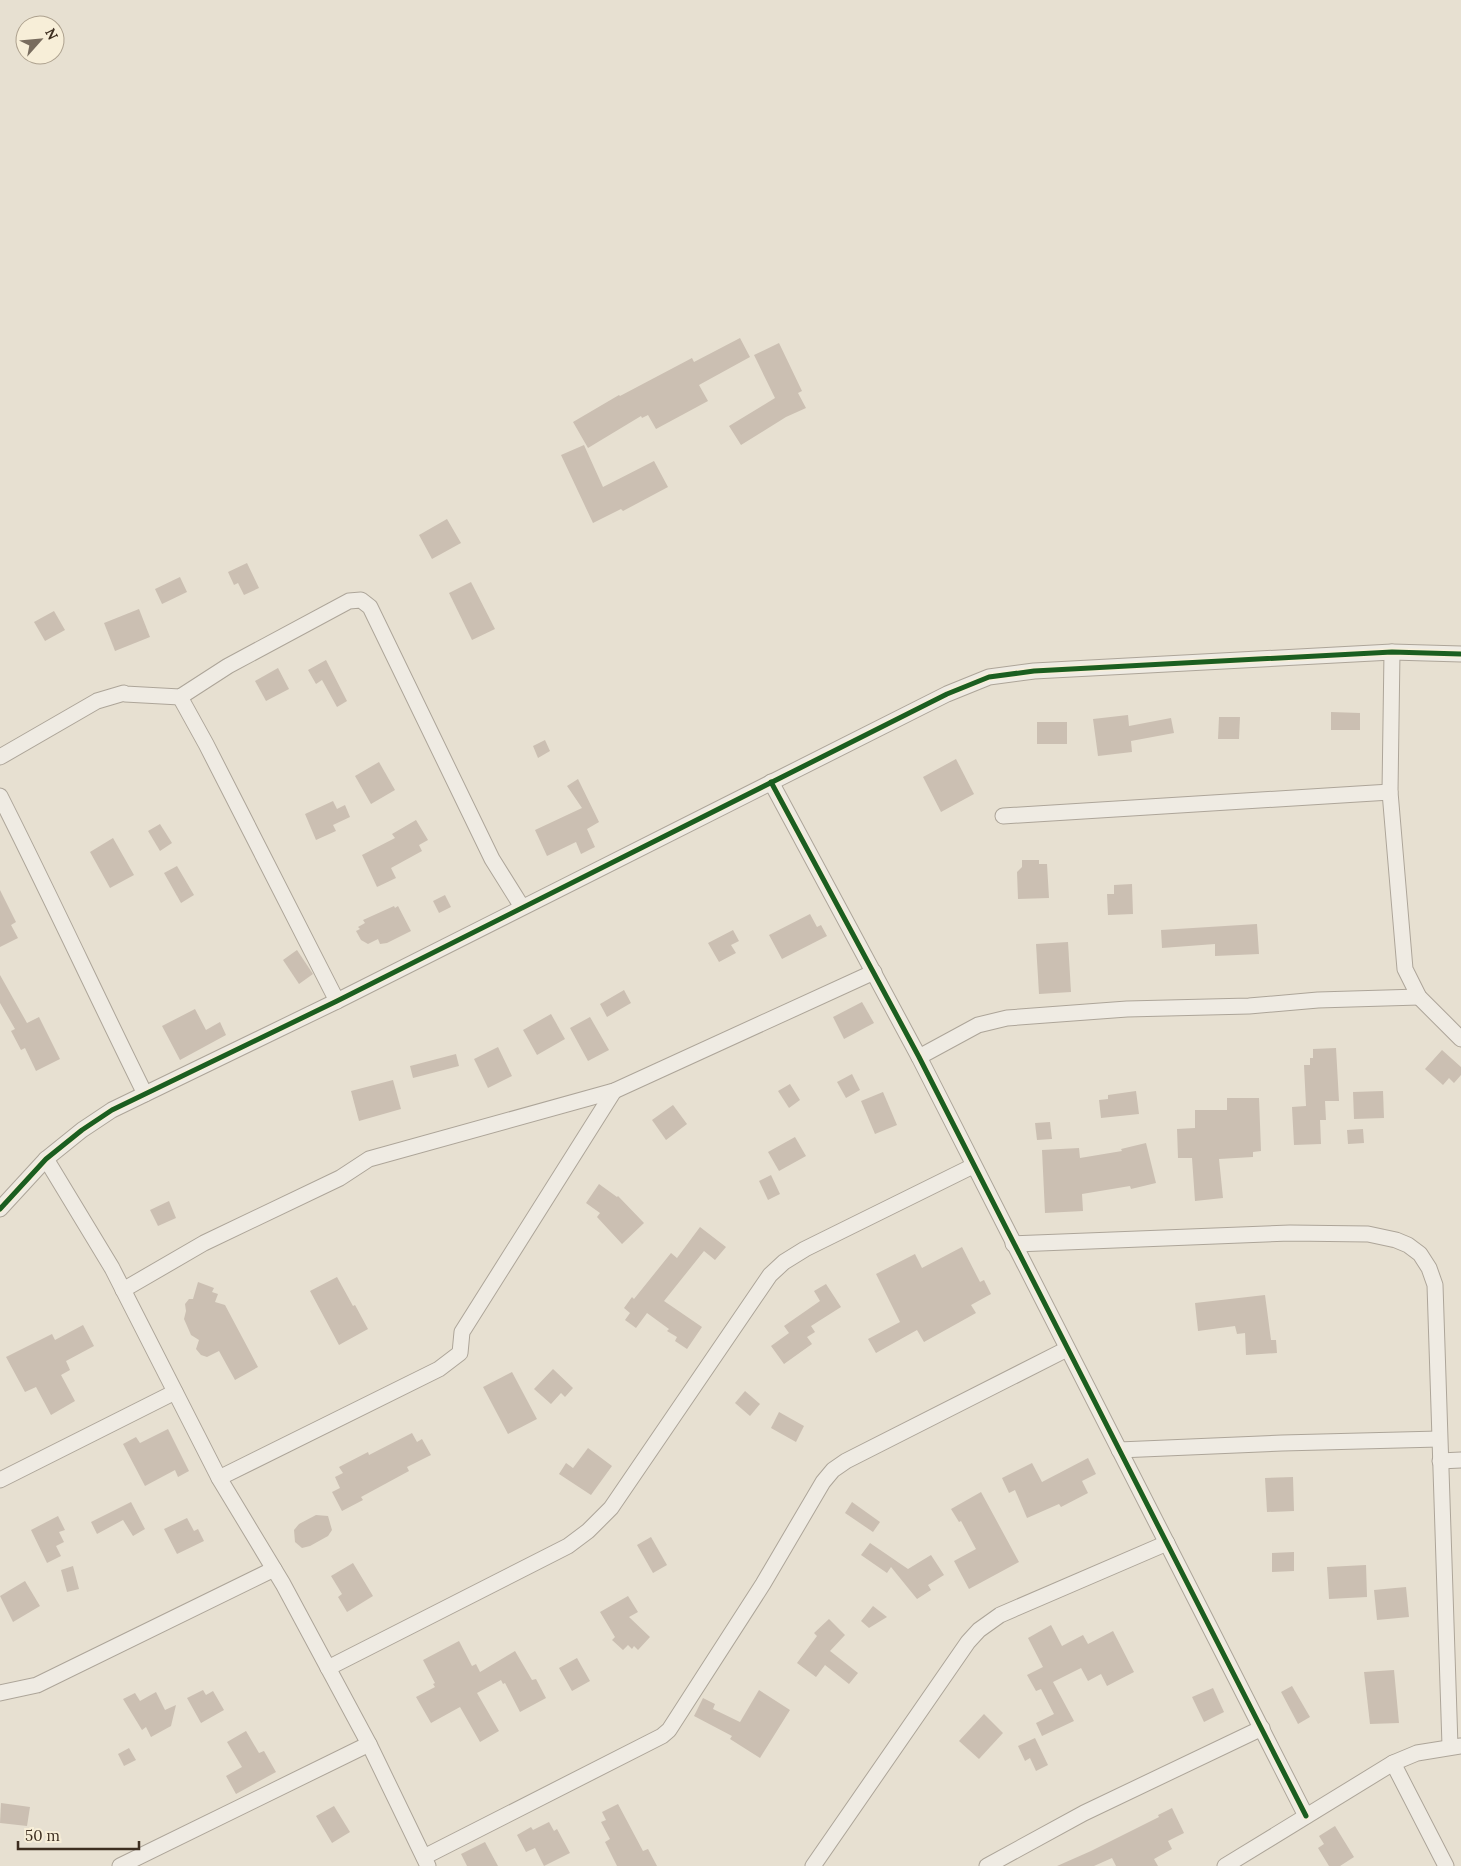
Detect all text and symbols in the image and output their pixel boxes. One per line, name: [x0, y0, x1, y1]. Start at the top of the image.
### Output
north arrow: [15, 15, 65, 65]
text: N: [41, 25, 62, 43]
scale bar: [18, 1818, 139, 1850]
text: 50 m: [25, 1826, 60, 1845]

